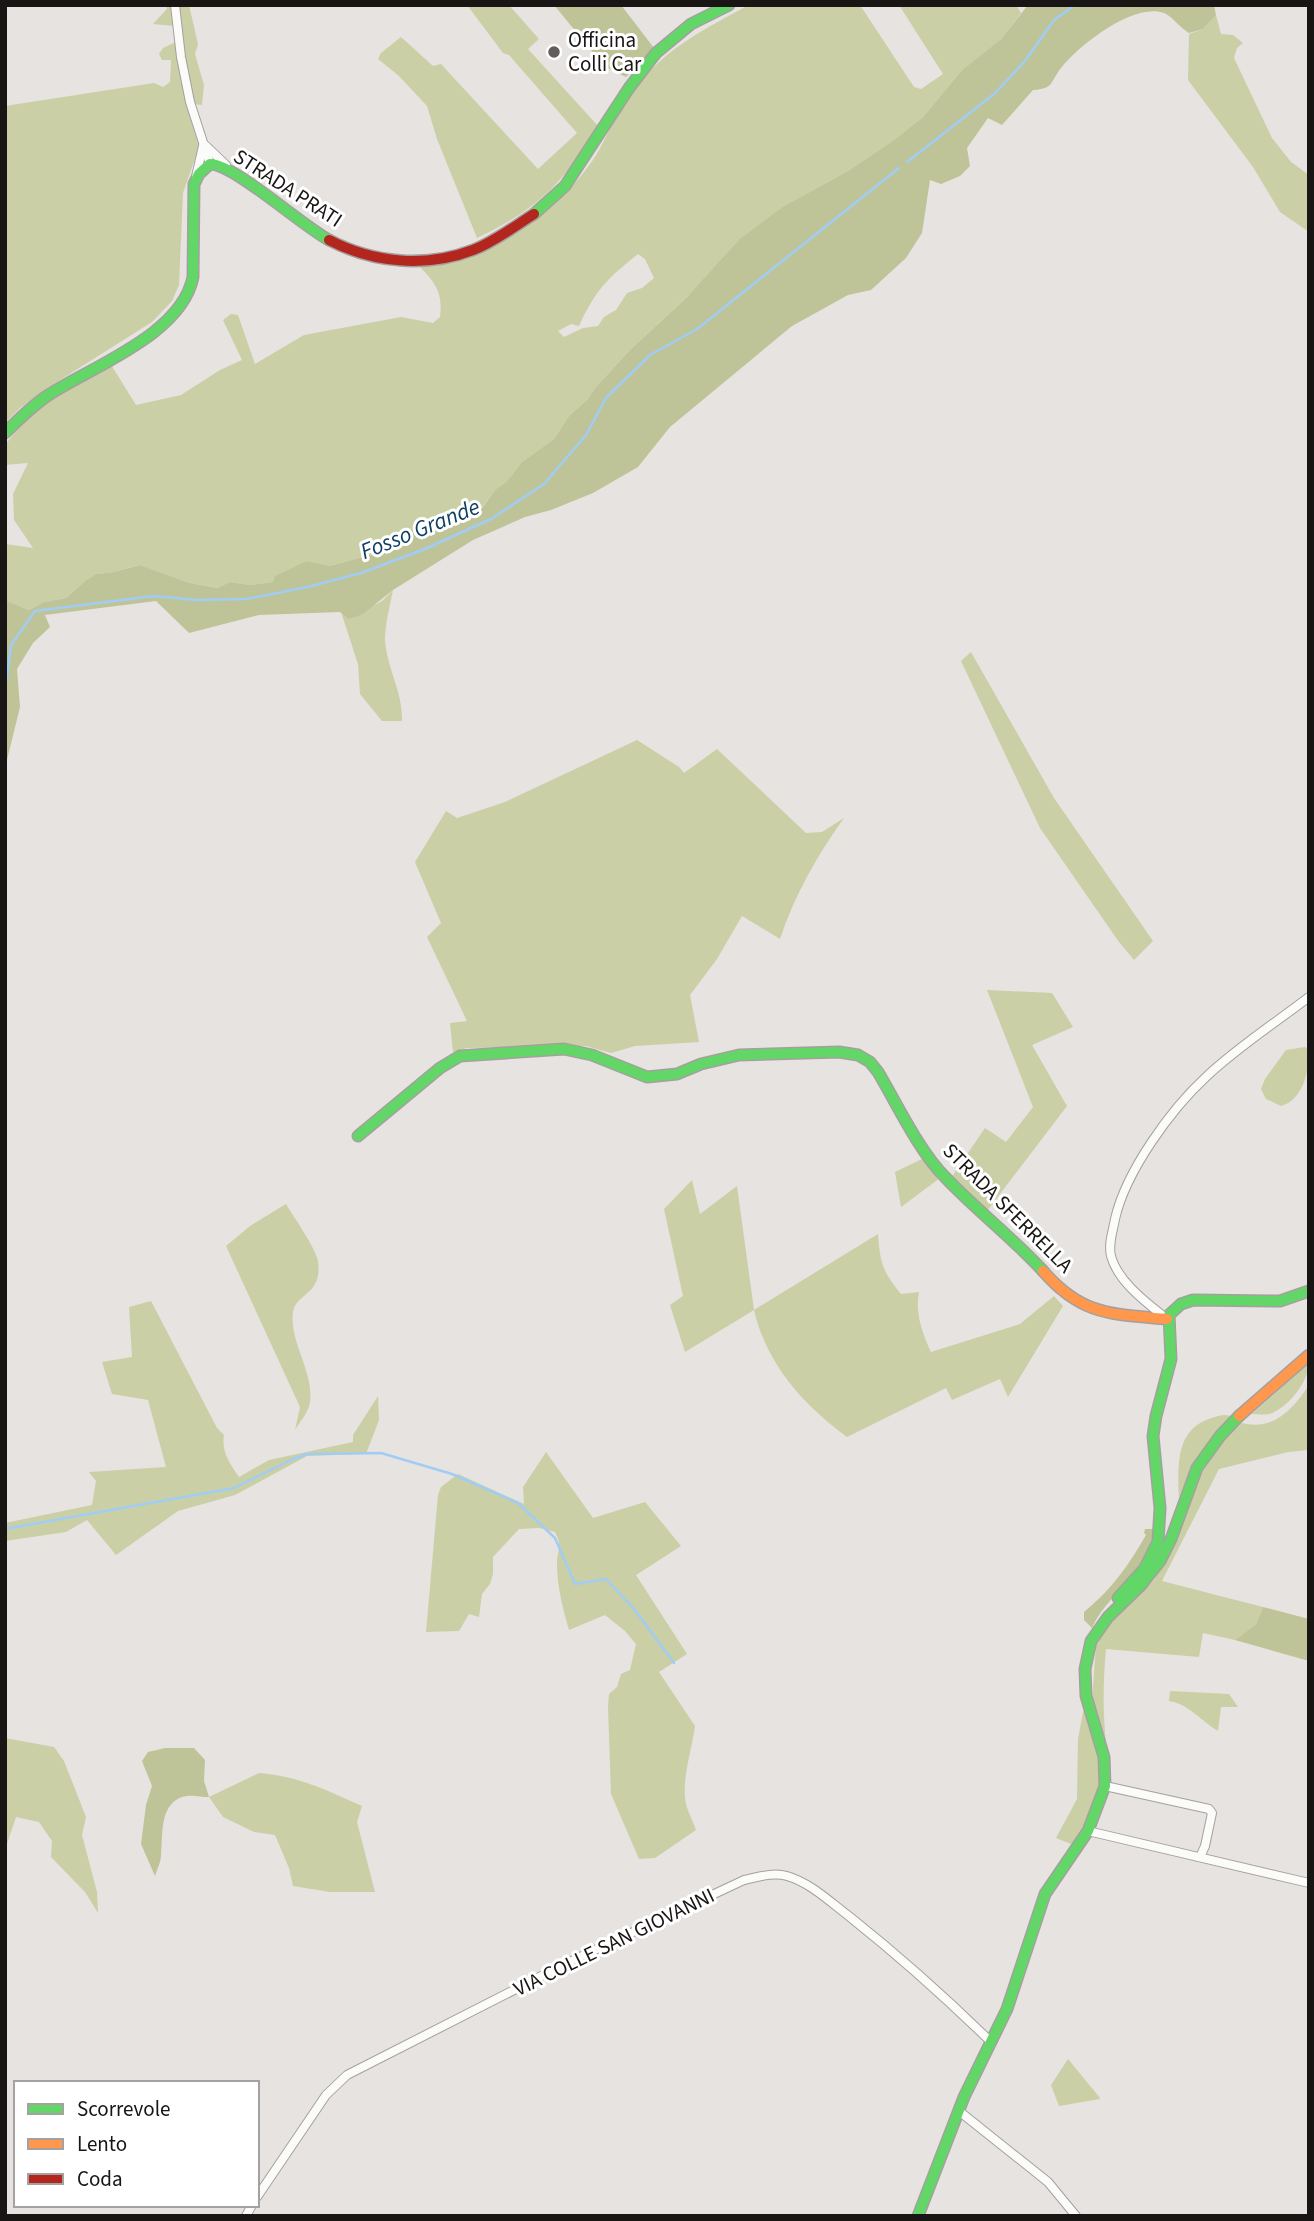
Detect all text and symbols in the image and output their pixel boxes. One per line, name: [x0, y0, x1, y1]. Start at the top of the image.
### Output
place label: Officina Colli Car: [568, 25, 642, 79]
marker: Officina Colli Car: [546, 44, 562, 60]
street label: STRADA PRATI: [228, 142, 348, 234]
water label: Fosso Grande: [355, 490, 485, 568]
street label: STRADA SFERRELLA: [936, 1136, 1080, 1280]
street label: VIA COLLE SAN GIOVANNI: [508, 1880, 720, 2004]
legend: [14, 2081, 259, 2207]
text: Scorrevole: [77, 2094, 171, 2124]
text: Lento: [77, 2129, 127, 2159]
text: Coda: [77, 2164, 123, 2194]

